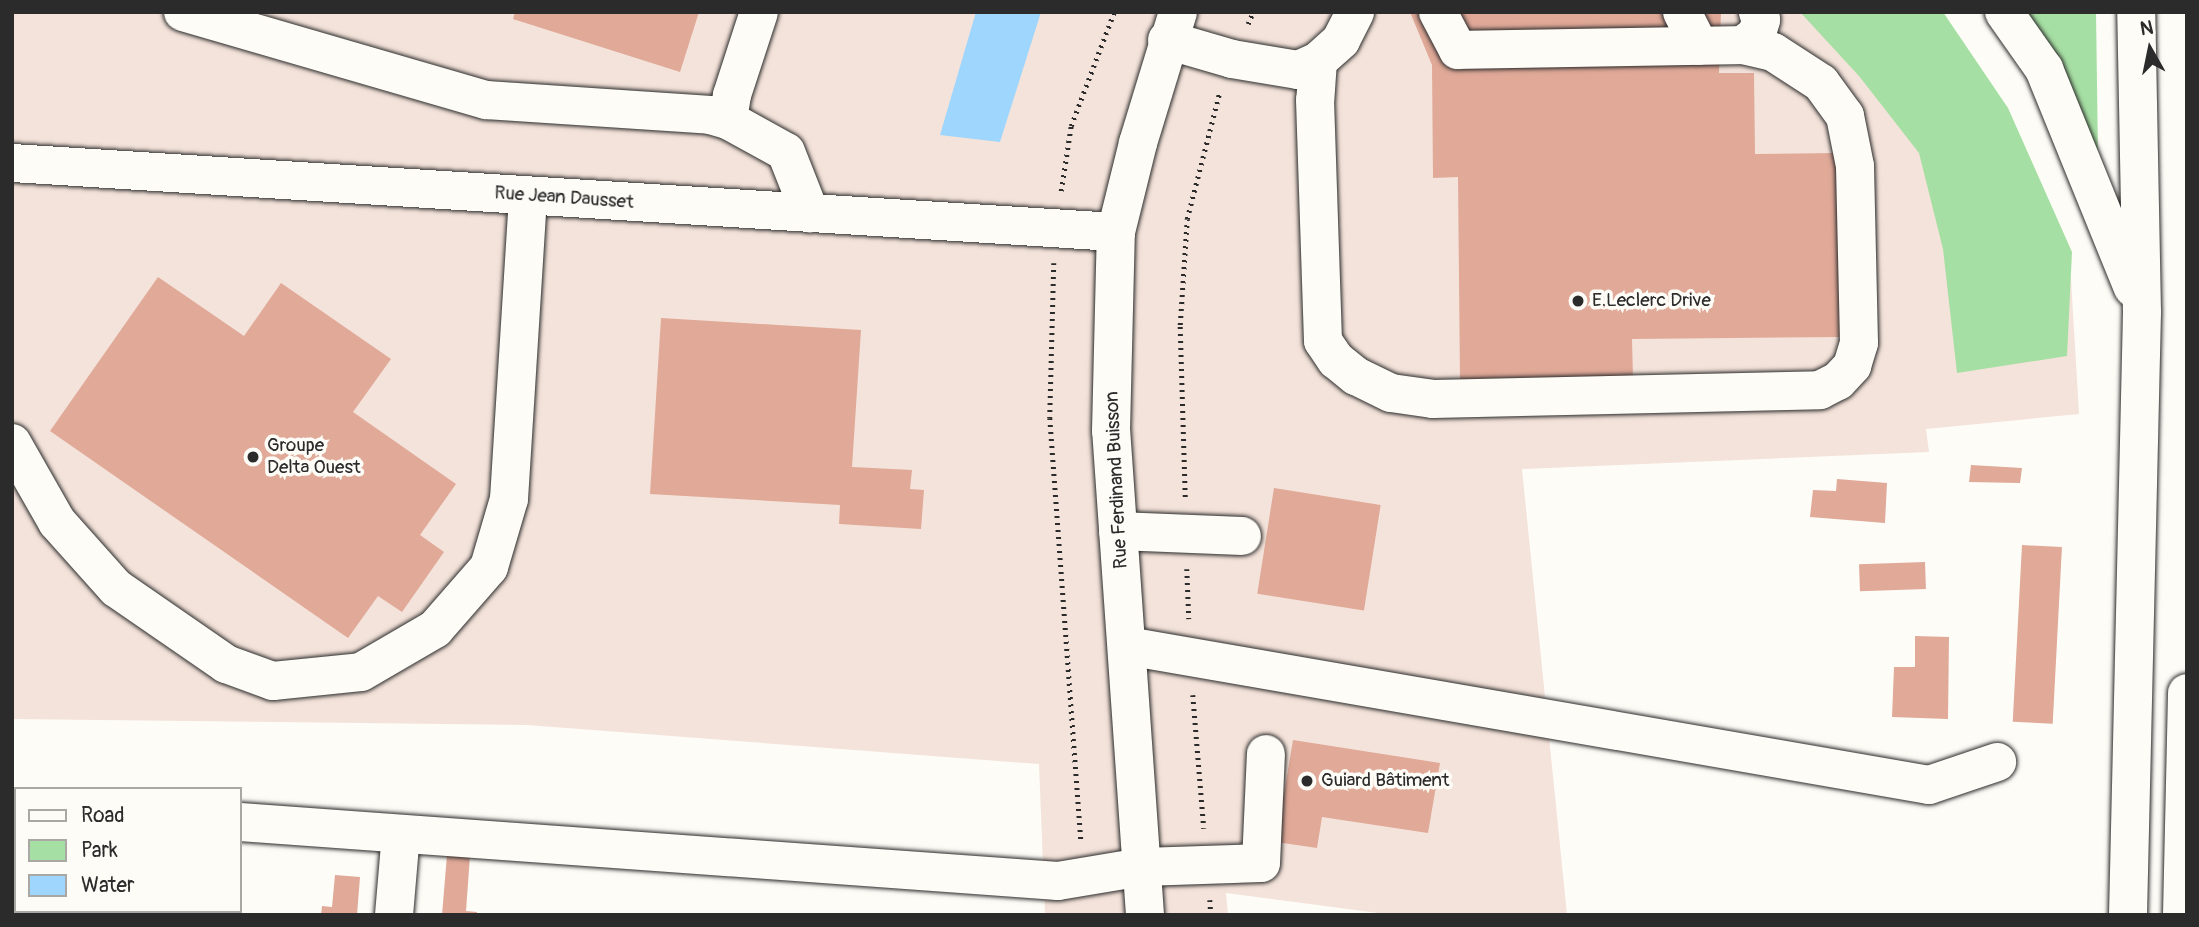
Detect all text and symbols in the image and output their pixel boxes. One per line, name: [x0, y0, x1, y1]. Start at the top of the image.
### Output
north arrow: [2115, 14, 2185, 84]
text: N: [2138, 15, 2155, 41]
street label: Rue Jean Dausset: [494, 182, 634, 214]
place label: E.Leclerc Drive: [1592, 290, 1711, 312]
marker: E.Leclerc Drive: [1570, 293, 1586, 309]
street label: Rue Ferdinand Buisson: [1101, 391, 1133, 569]
place label: Groupe Delta Ouest: [267, 435, 361, 479]
marker: Groupe Delta Ouest: [245, 449, 261, 465]
place label: Guiard Bâtiment: [1321, 770, 1449, 792]
marker: Guiard Bâtiment: [1299, 773, 1315, 789]
legend: [14, 787, 242, 913]
text: Road: [81, 802, 125, 829]
text: Park: [81, 837, 118, 864]
text: Water: [81, 872, 134, 899]

